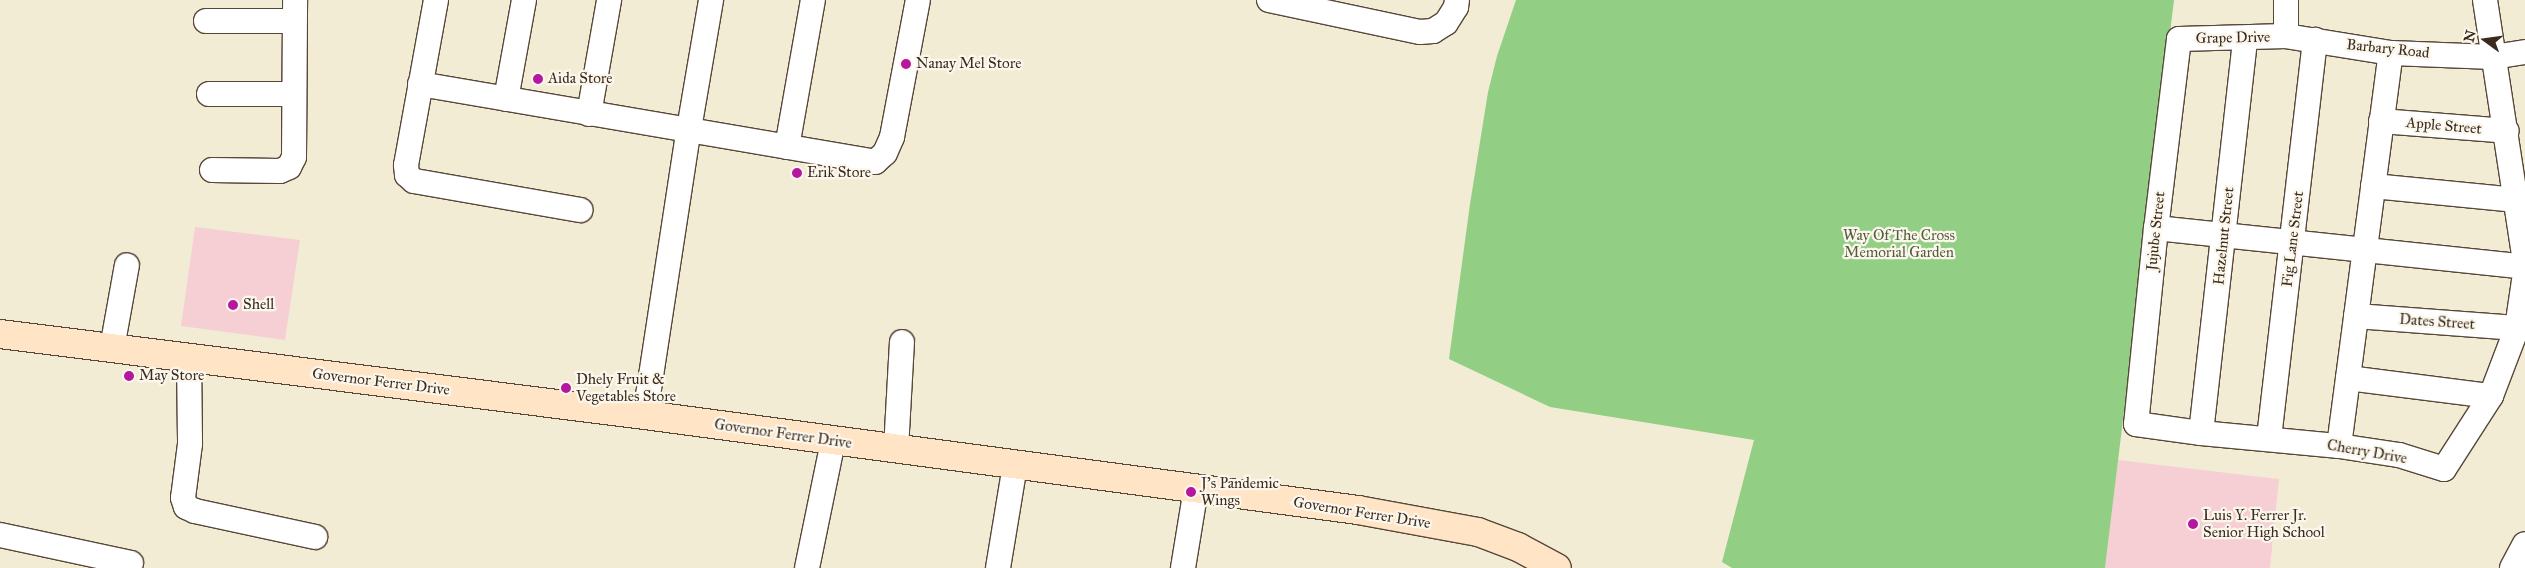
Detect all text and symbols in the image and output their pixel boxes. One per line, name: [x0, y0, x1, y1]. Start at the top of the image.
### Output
north arrow: [2460, 15, 2510, 65]
street label: Grape Drive: [2196, 28, 2270, 48]
text: N: [2460, 28, 2480, 44]
street label: Barbary Road: [2346, 36, 2430, 62]
place label: Nanay Mel Store: [916, 55, 1021, 73]
marker: Nanay Mel Store: [900, 58, 912, 70]
place label: Aida Store: [548, 70, 613, 88]
marker: Aida Store: [532, 73, 544, 85]
street label: Apple Street: [2405, 114, 2483, 138]
place label: Erik Store: [807, 164, 871, 182]
marker: Erik Store: [791, 167, 803, 179]
street label: Hazelnut Street: [2210, 186, 2238, 286]
street label: Fig Lane Street: [2278, 190, 2308, 288]
street label: Jujube Street: [2143, 191, 2169, 271]
park label: Way Of The Cross Memorial Garden: [1843, 226, 1955, 261]
place label: Shell: [243, 296, 274, 314]
marker: Shell: [227, 299, 239, 311]
street label: Dates Street: [2399, 310, 2475, 334]
street label: Governor Ferrer Drive: [311, 365, 451, 399]
place label: May Store: [139, 367, 204, 385]
marker: May Store: [123, 370, 135, 382]
place label: Dhely Fruit & Vegetables Store: [576, 370, 676, 405]
marker: Dhely Fruit & Vegetables Store: [560, 382, 572, 394]
street label: Governor Ferrer Drive: [713, 415, 853, 453]
street label: Cherry Drive: [2326, 436, 2408, 468]
place label: J's Pandemic Wings: [1201, 474, 1279, 509]
marker: J's Pandemic Wings: [1185, 486, 1197, 498]
street label: Governor Ferrer Drive: [1292, 493, 1432, 533]
place label: Luis Y. Ferrer Jr. Senior High School: [2203, 506, 2325, 541]
marker: Luis Y. Ferrer Jr. Senior High School: [2187, 518, 2199, 530]

